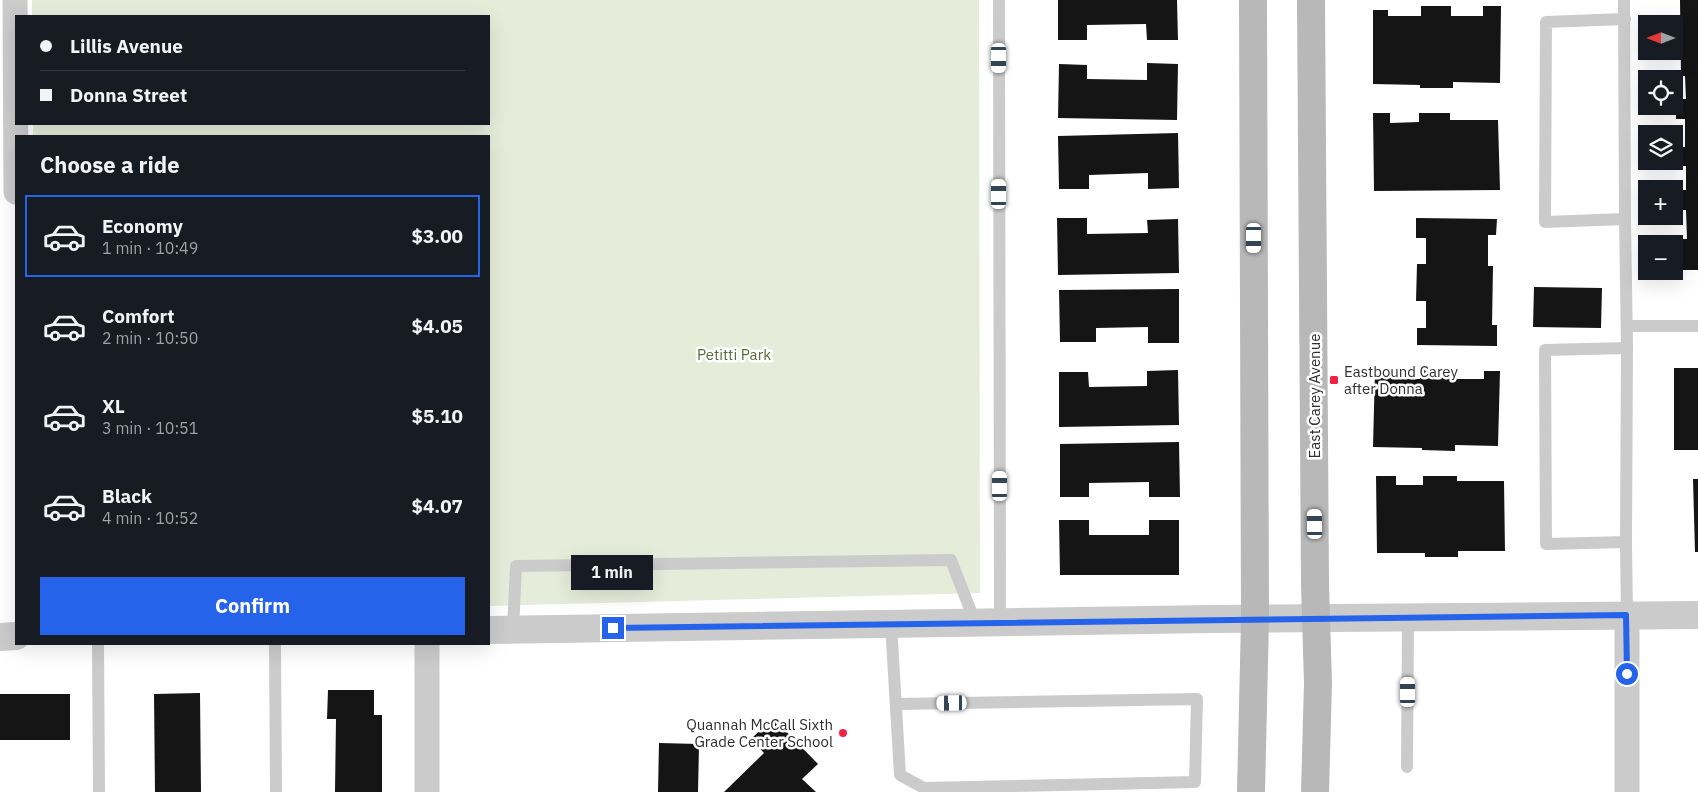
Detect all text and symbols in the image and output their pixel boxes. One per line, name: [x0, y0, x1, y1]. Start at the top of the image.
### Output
north arrow: [1638, 15, 1682, 60]
map controls: [1638, 15, 1683, 280]
text: Lillis Avenue: [70, 34, 183, 58]
car: [991, 43, 1006, 73]
button: locate: [1638, 70, 1683, 115]
text: Donna Street: [70, 83, 187, 107]
button: layers: [1638, 125, 1683, 170]
text: Choose a ride: [40, 150, 180, 179]
car: [991, 179, 1006, 209]
button: +: [1638, 180, 1683, 225]
icon: car: [42, 214, 87, 259]
text: Economy: [102, 214, 183, 238]
car: [1246, 223, 1261, 253]
text: $3.00: [411, 224, 463, 248]
button: −: [1638, 235, 1683, 280]
text: 1 min · 10:49: [102, 238, 198, 258]
icon: car: [42, 304, 87, 349]
text: Comfort: [102, 304, 175, 328]
text: $4.05: [411, 314, 463, 338]
text: 2 min · 10:50: [102, 328, 198, 348]
street label: East Carey Avenue: [1305, 334, 1324, 458]
park label: Petitti Park: [697, 345, 771, 364]
place label: Eastbound Carey after Donna: [1344, 362, 1459, 398]
marker: Eastbound Carey after Donna: [1328, 374, 1340, 386]
icon: car: [42, 394, 87, 439]
text: XL: [102, 394, 125, 418]
text: $5.10: [411, 404, 463, 428]
text: 3 min · 10:51: [102, 418, 198, 438]
car: [992, 471, 1007, 501]
icon: car: [42, 484, 87, 529]
text: Black: [102, 484, 152, 508]
text: $4.07: [411, 494, 463, 518]
text: 4 min · 10:52: [102, 508, 198, 528]
car: [1307, 509, 1322, 539]
callout: 1 min: [572, 556, 654, 590]
text: 1 min: [591, 562, 633, 582]
button: Confirm: [40, 577, 465, 635]
route end: [602, 617, 624, 639]
route start: [1616, 663, 1638, 685]
car: [1400, 677, 1415, 707]
car: [936, 695, 967, 711]
place label: Quannah McCall Sixth Grade Center School: [686, 715, 833, 751]
marker: Quannah McCall Sixth Grade Center School: [837, 727, 849, 739]

